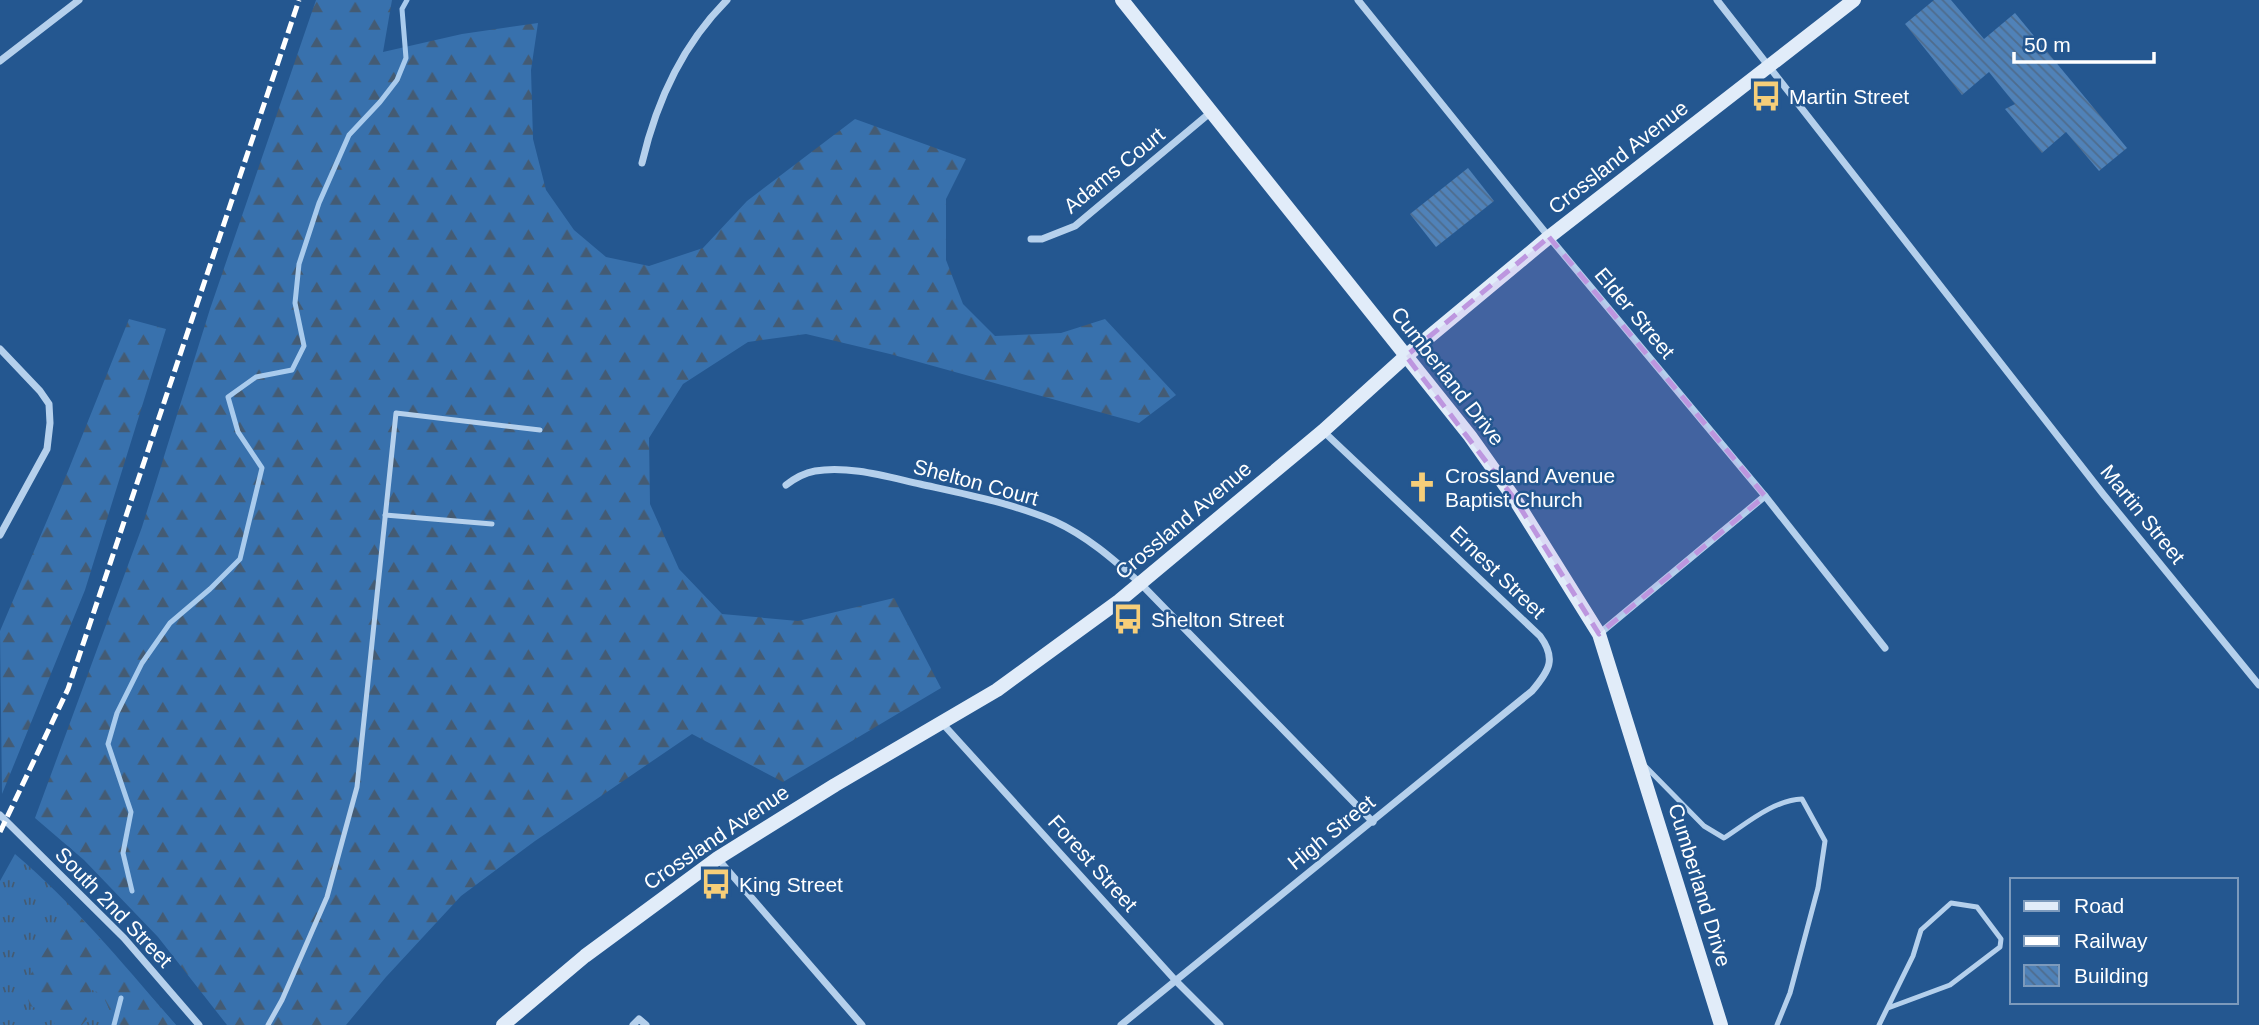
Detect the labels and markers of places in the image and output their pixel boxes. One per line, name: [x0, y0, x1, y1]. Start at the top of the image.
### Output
bus stop icon: Martin Street: [1749, 79, 1783, 113]
place label: Martin Street: [1789, 85, 1909, 108]
place label: Crossland Avenue Baptist Church: [1445, 464, 1615, 511]
church icon: Crossland Avenue Baptist Church: [1405, 470, 1439, 504]
bus stop icon: Shelton Street: [1111, 602, 1145, 636]
place label: Shelton Street: [1151, 608, 1284, 631]
bus stop icon: King Street: [699, 867, 733, 901]
place label: King Street: [739, 873, 843, 896]

